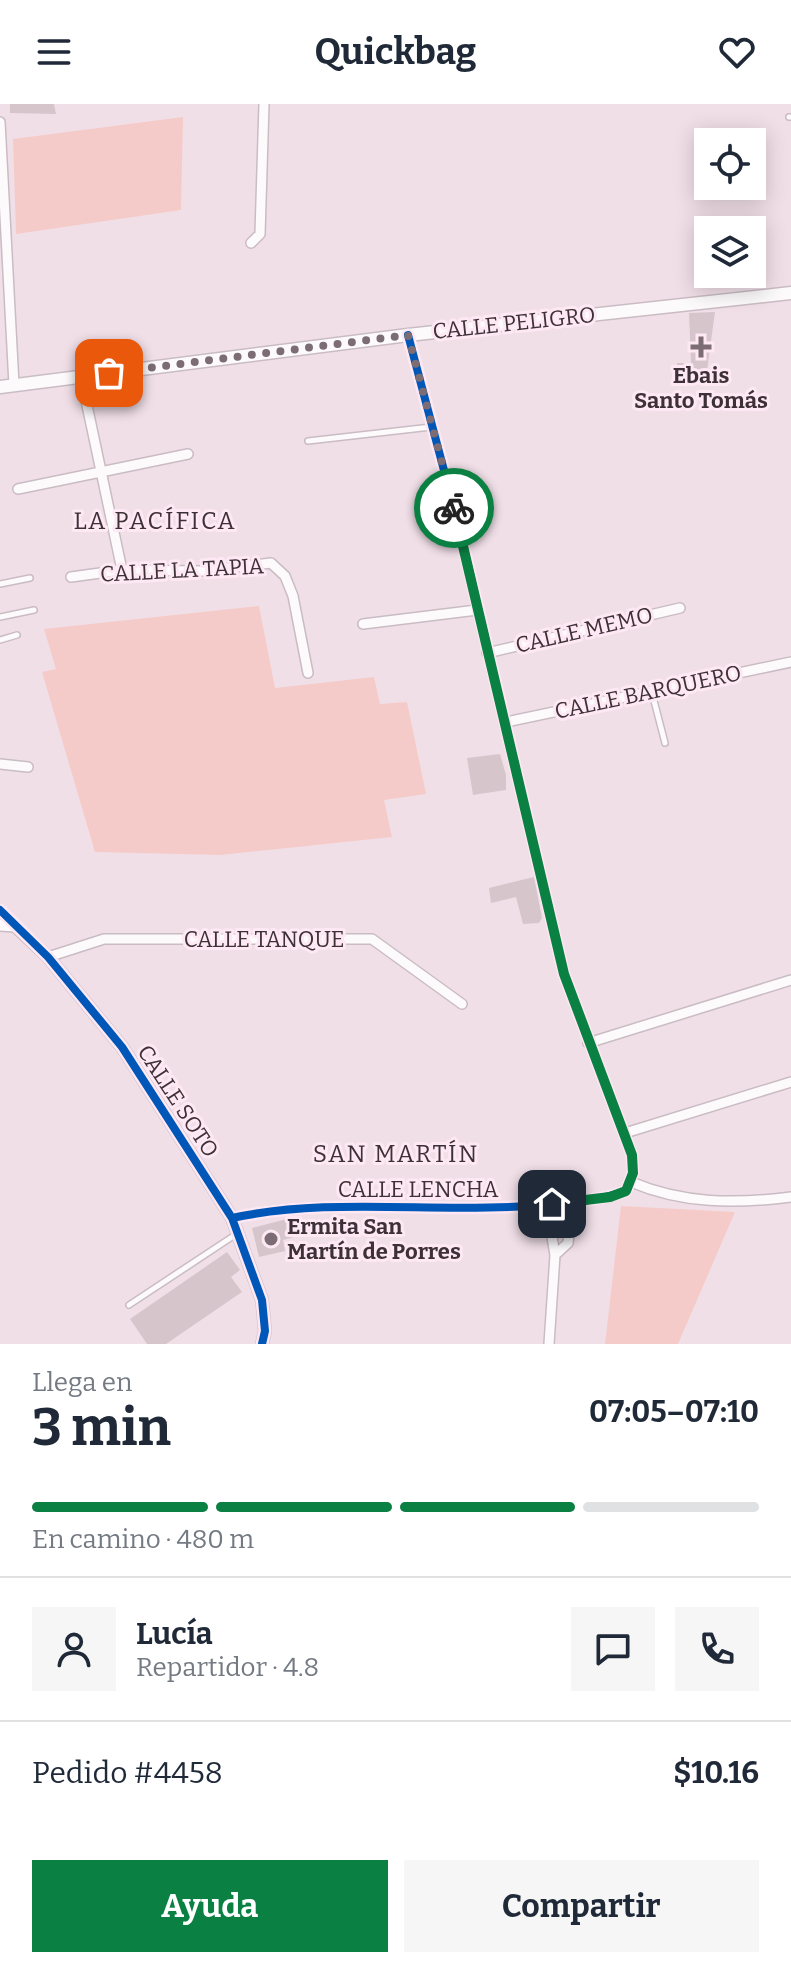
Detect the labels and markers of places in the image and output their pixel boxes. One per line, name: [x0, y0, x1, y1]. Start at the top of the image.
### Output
marker: Ebais Santo Tomás: [690, 336, 712, 358]
pin: [75, 339, 143, 407]
place label: Ebais Santo Tomás: [634, 362, 768, 414]
pin: [518, 1170, 586, 1238]
place label: Ermita San Martín de Porres: [287, 1213, 461, 1265]
marker: Ermita San Martín de Porres: [262, 1230, 280, 1248]

